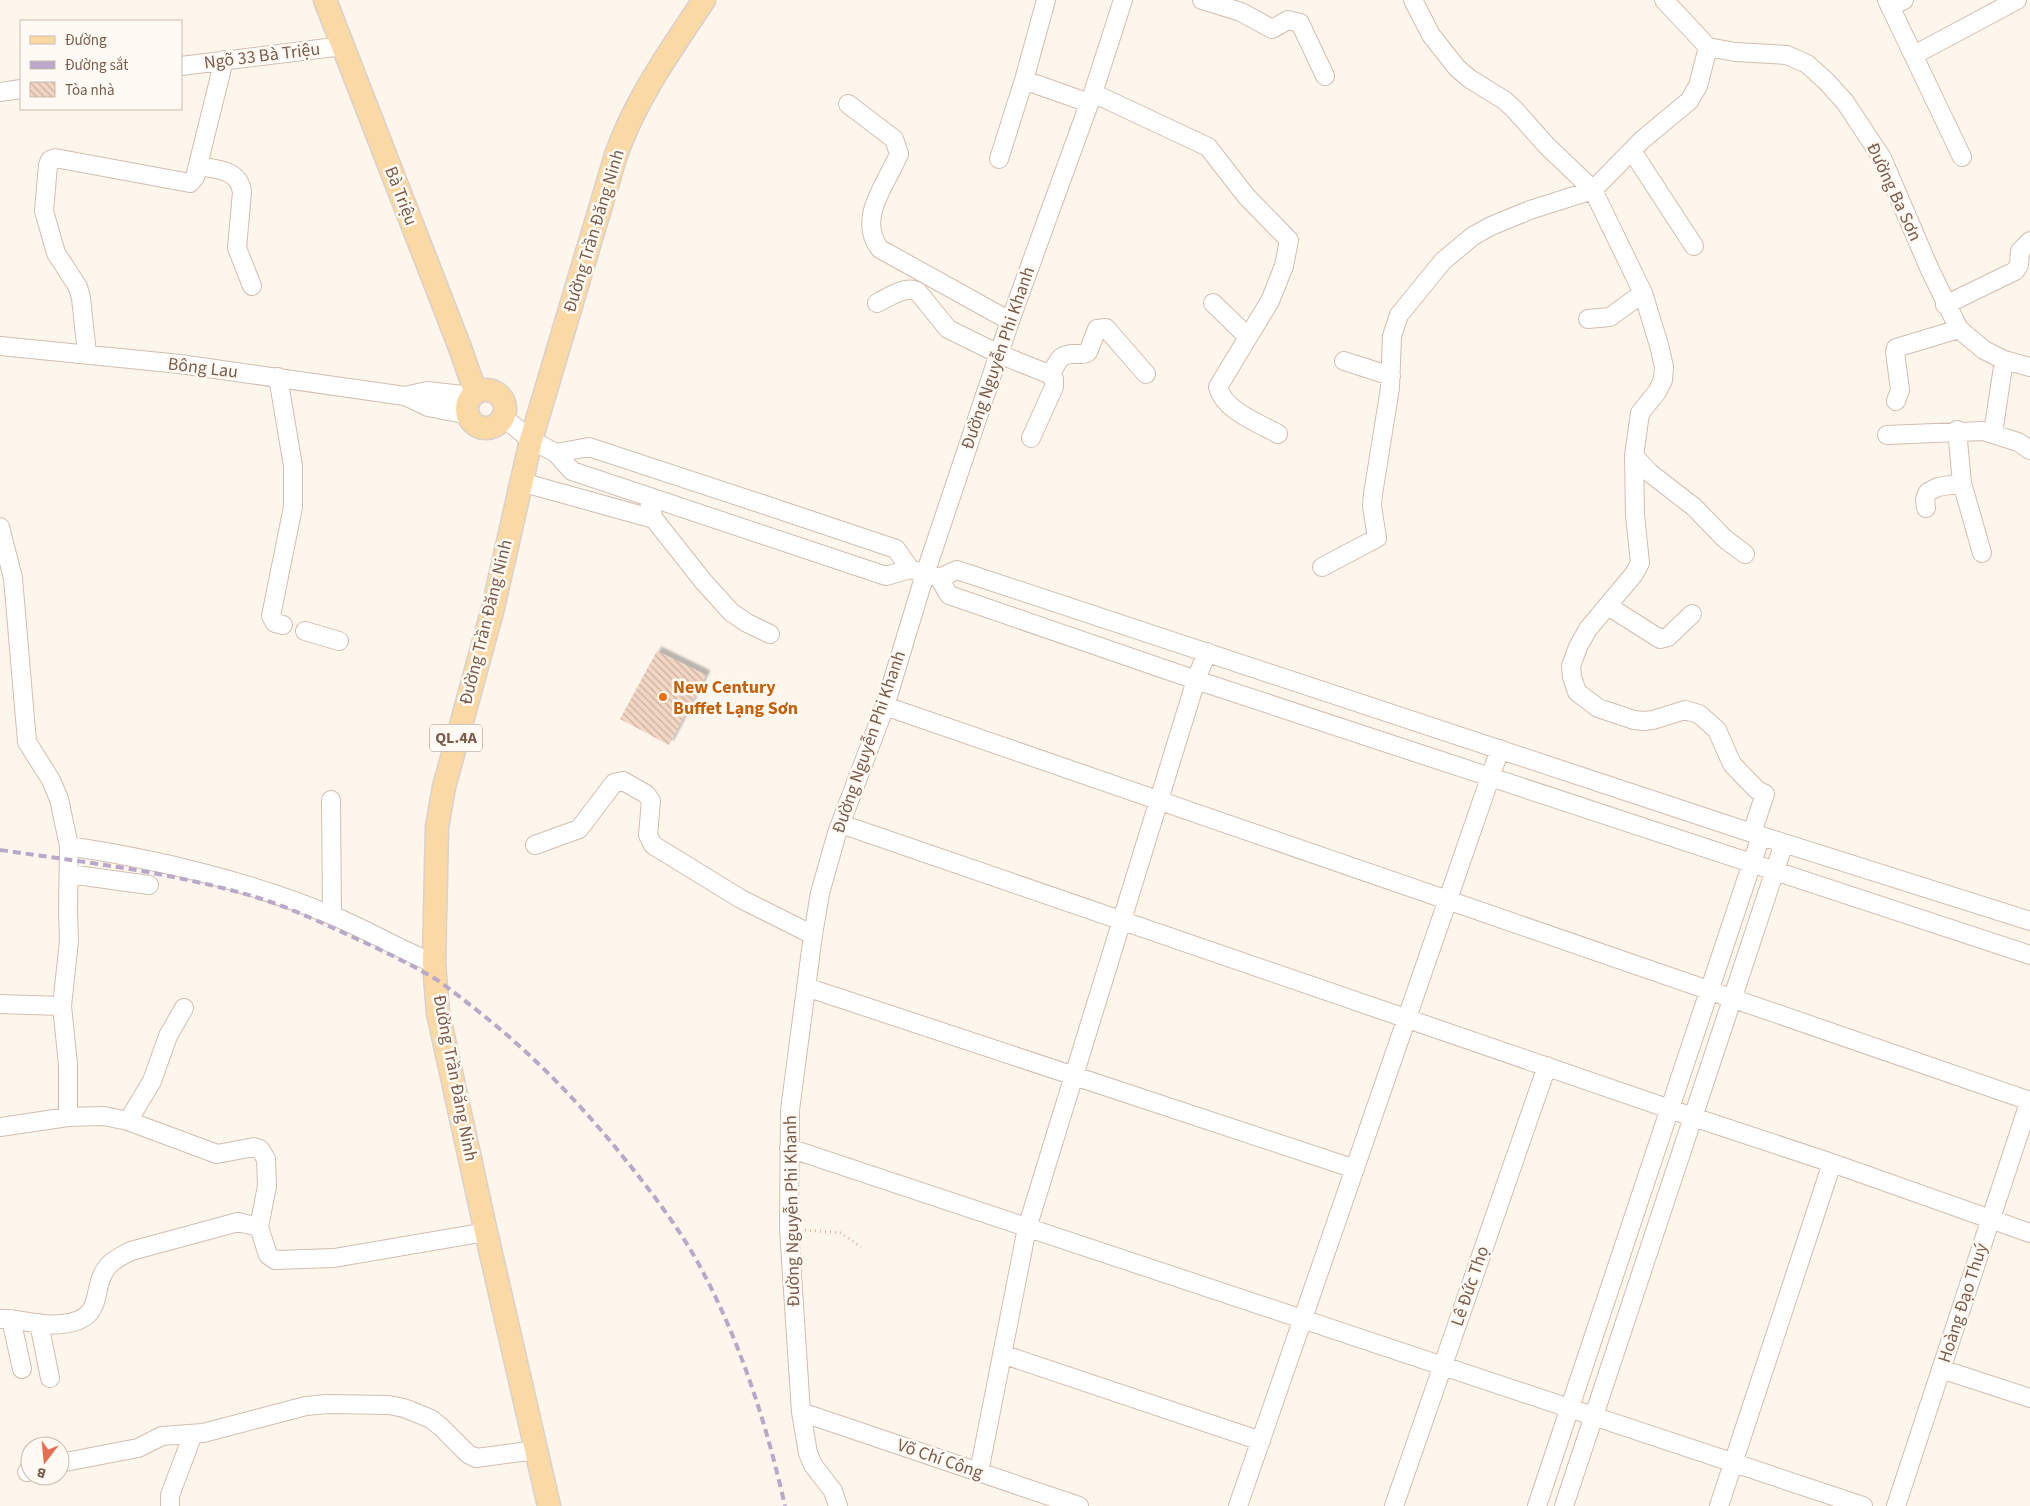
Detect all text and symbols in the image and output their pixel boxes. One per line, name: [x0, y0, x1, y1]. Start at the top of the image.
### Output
legend: [20, 20, 182, 110]
text: Đường: [65, 30, 107, 51]
street label: Ngõ 33 Bà Triệu: [203, 36, 321, 76]
text: Đường sắt: [65, 55, 128, 76]
text: Tòa nhà: [65, 80, 114, 101]
street label: Đường Ba Sơn: [1860, 139, 1928, 245]
street label: Đường Trần Đăng Ninh: [557, 146, 631, 316]
street label: Bà Triệu: [378, 163, 424, 229]
street label: Đường Nguyễn Phi Khanh: [955, 263, 1041, 453]
street label: Bông Lau: [166, 351, 240, 385]
street label: Đường Trần Đăng Ninh: [453, 537, 519, 707]
street label: Đường Nguyễn Phi Khanh: [826, 647, 912, 837]
place label: New Century Buffet Lạng Sơn: [673, 675, 798, 721]
marker: New Century Buffet Lạng Sơn: [657, 691, 669, 703]
road number: QL.4A: [430, 724, 482, 751]
street label: Đường Trần Đăng Ninh: [427, 992, 483, 1164]
street label: Đường Nguyễn Phi Khanh: [778, 1115, 806, 1307]
street label: Hoàng Đạo Thuý: [1932, 1239, 1994, 1366]
street label: Lê Đức Thọ: [1445, 1243, 1495, 1329]
street label: Võ Chí Công: [894, 1433, 986, 1485]
north arrow: [20, 1436, 70, 1486]
text: B: [34, 1462, 49, 1483]

